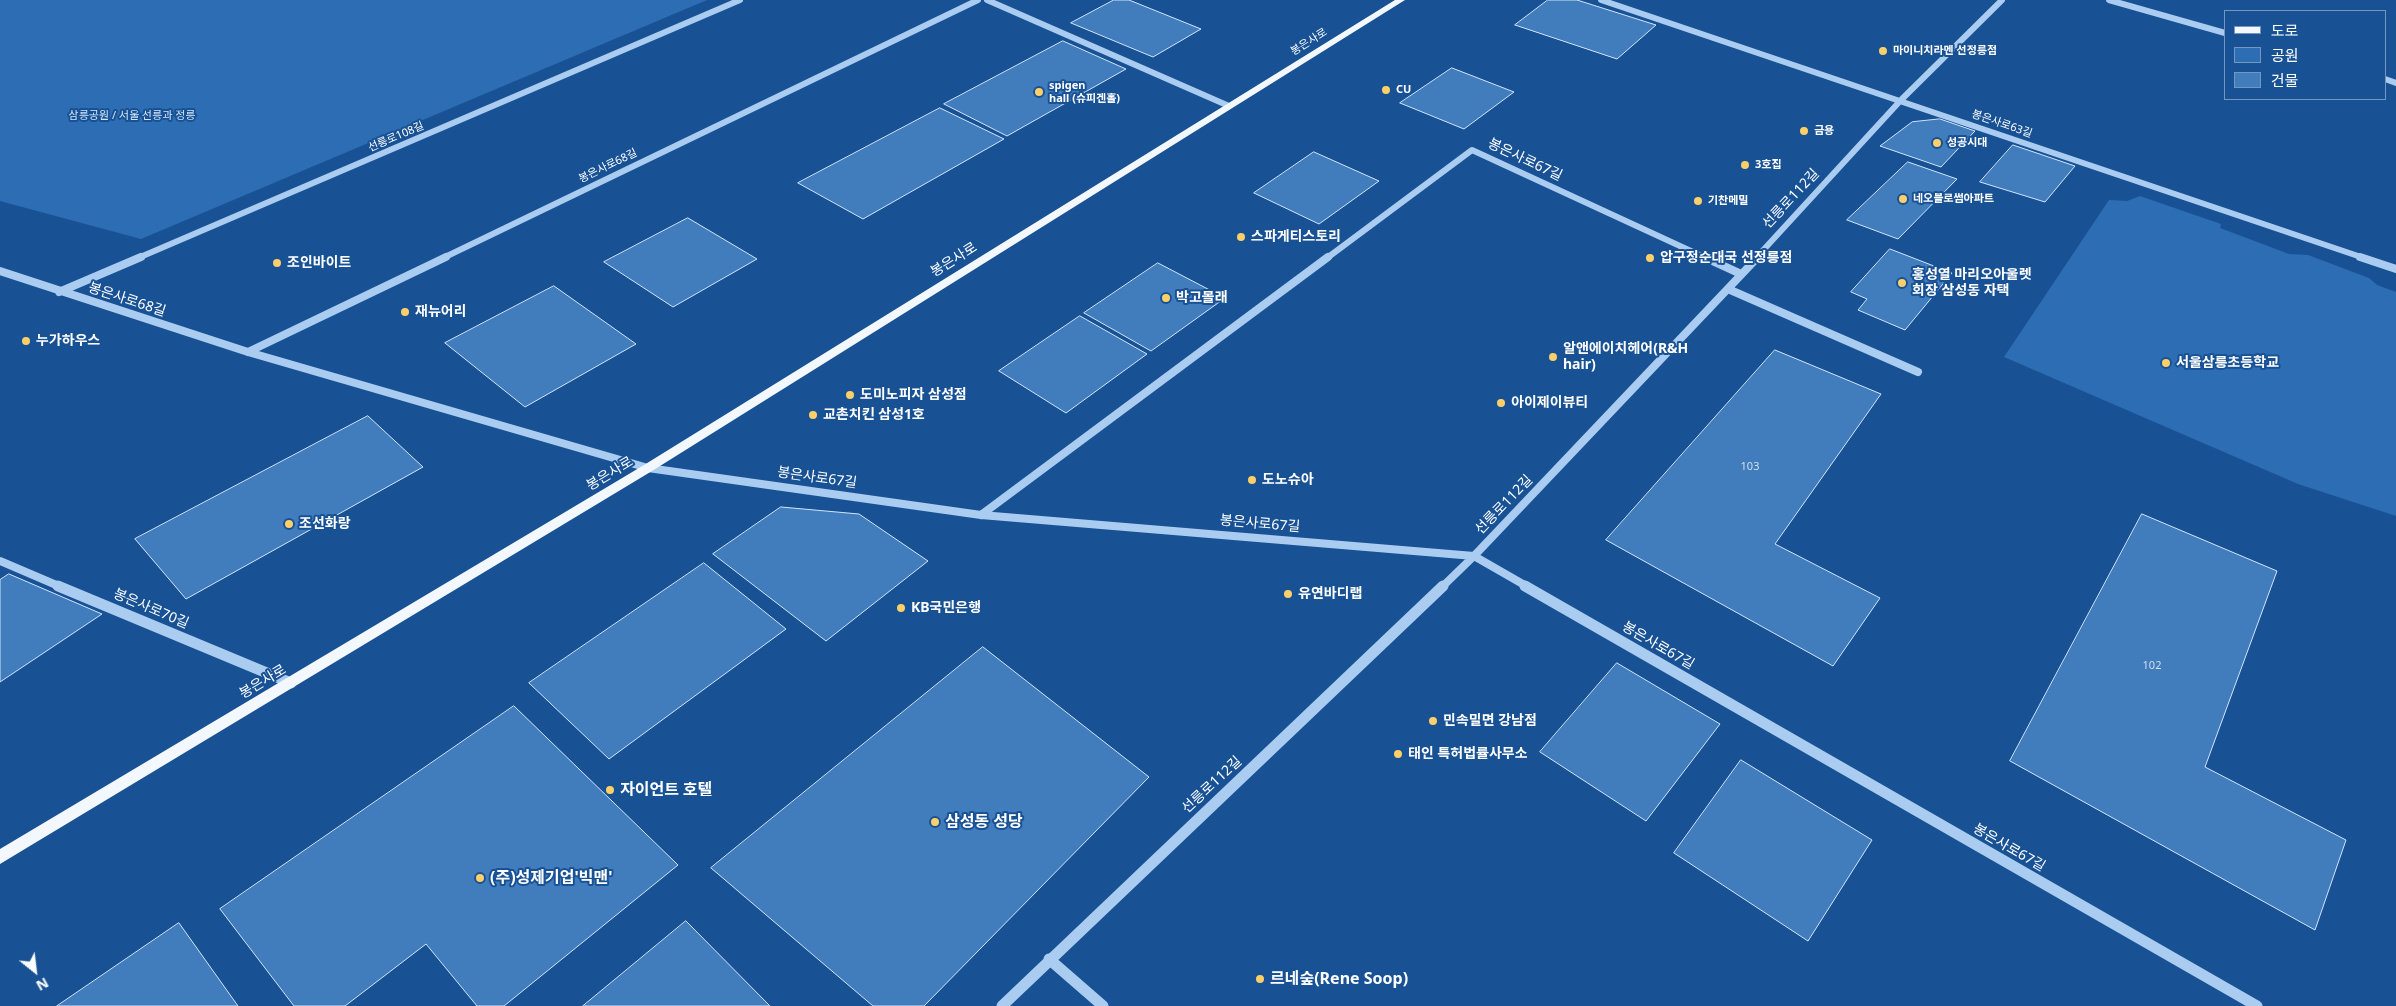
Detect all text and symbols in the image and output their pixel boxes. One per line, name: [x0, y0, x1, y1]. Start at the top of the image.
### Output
legend: [2224, 10, 2386, 100]
text: 도로: [2271, 20, 2299, 40]
street label: 봉은사로: [1288, 26, 1330, 58]
place label: 마이니치라멘 선정릉점: [1893, 44, 1997, 58]
marker: 마이니치라멘 선정릉점: [1877, 45, 1889, 57]
text: 공원: [2271, 45, 2299, 65]
text: 건물: [2271, 70, 2299, 90]
place label: spigen hall (슈피겐홀): [1049, 79, 1120, 105]
place label: CU: [1396, 83, 1411, 97]
marker: CU: [1380, 84, 1392, 96]
marker: spigen hall (슈피겐홀): [1033, 86, 1045, 98]
street label: 봉은사로63길: [1970, 107, 2034, 141]
park label: 삼릉공원 / 서울 선릉과 정릉: [69, 109, 195, 123]
street label: 선릉로108길: [366, 119, 426, 155]
place label: 금용: [1814, 124, 1834, 138]
marker: 금용: [1798, 125, 1810, 137]
street label: 봉은사로67길: [1485, 135, 1565, 185]
place label: 성공시대: [1947, 136, 1987, 150]
marker: 성공시대: [1931, 137, 1943, 149]
street label: 봉은사로68길: [577, 146, 639, 186]
place label: 3호집: [1755, 158, 1782, 172]
marker: 3호집: [1739, 159, 1751, 171]
street label: 선릉로112길: [1759, 166, 1823, 232]
place label: 네오블로썸아파트: [1913, 192, 1994, 206]
marker: 네오블로썸아파트: [1897, 193, 1909, 205]
place label: 기찬메밀: [1708, 194, 1748, 208]
marker: 기찬메밀: [1692, 195, 1704, 207]
place label: 스파게티스토리: [1251, 229, 1341, 245]
marker: 스파게티스토리: [1235, 231, 1247, 243]
street label: 봉은사로: [928, 239, 980, 281]
place label: 압구정순대국 선정릉점: [1660, 250, 1792, 266]
marker: 압구정순대국 선정릉점: [1644, 252, 1656, 264]
place label: 조인바이트: [287, 255, 351, 271]
marker: 조인바이트: [271, 257, 283, 269]
place label: 홍성열 마리오아울렛 회장 삼성동 자택: [1912, 267, 2032, 300]
marker: 홍성열 마리오아울렛 회장 삼성동 자택: [1896, 277, 1908, 289]
street label: 봉은사로68길: [86, 280, 168, 320]
place label: 박고볼래: [1176, 290, 1228, 306]
marker: 박고볼래: [1160, 292, 1172, 304]
place label: 재뉴어리: [415, 304, 467, 320]
marker: 재뉴어리: [399, 306, 411, 318]
place label: 누가하우스: [36, 333, 100, 349]
marker: 누가하우스: [20, 335, 32, 347]
place label: 알앤에이치헤어(R&H hair): [1563, 341, 1688, 374]
marker: 알앤에이치헤어(R&H hair): [1547, 351, 1559, 363]
place label: 서울삼릉초등학교: [2176, 355, 2279, 371]
marker: 서울삼릉초등학교: [2160, 357, 2172, 369]
place label: 도미노피자 삼성점: [860, 387, 967, 403]
marker: 도미노피자 삼성점: [844, 389, 856, 401]
place label: 아이제이뷰티: [1511, 395, 1588, 411]
marker: 아이제이뷰티: [1495, 397, 1507, 409]
place label: 교촌치킨 삼성1호: [823, 407, 925, 423]
marker: 교촌치킨 삼성1호: [807, 409, 819, 421]
street label: 봉은사로: [584, 454, 636, 494]
house number: 103: [1741, 460, 1759, 474]
street label: 봉은사로67길: [776, 464, 858, 492]
place label: 도노슈아: [1262, 472, 1314, 488]
street label: 선릉로112길: [1472, 472, 1536, 538]
marker: 도노슈아: [1246, 474, 1258, 486]
street label: 봉은사로67길: [1219, 512, 1301, 536]
place label: 조선화랑: [299, 516, 351, 532]
marker: 조선화랑: [283, 518, 295, 530]
street label: 봉은사로70길: [111, 586, 191, 632]
place label: 유연바디랩: [1298, 586, 1362, 602]
marker: 유연바디랩: [1282, 588, 1294, 600]
place label: KB국민은행: [911, 600, 981, 616]
marker: KB국민은행: [895, 602, 907, 614]
street label: 봉은사로67길: [1619, 619, 1697, 673]
house number: 102: [2143, 659, 2161, 673]
street label: 봉은사로: [237, 662, 289, 702]
place label: 민속밀면 강남점: [1443, 713, 1537, 729]
marker: 민속밀면 강남점: [1427, 715, 1439, 727]
place label: 태인 특허법률사무소: [1408, 746, 1528, 762]
marker: 태인 특허법률사무소: [1392, 748, 1404, 760]
street label: 선릉로112길: [1179, 753, 1245, 817]
place label: 자이언트 호텔: [620, 780, 712, 800]
marker: 자이언트 호텔: [604, 784, 616, 796]
place label: 삼성동 성당: [945, 812, 1023, 832]
marker: 삼성동 성당: [929, 816, 941, 828]
street label: 봉은사로67길: [1970, 821, 2048, 875]
place label: (주)성제기업'빅맨': [490, 868, 612, 888]
marker: (주)성제기업'빅맨': [474, 872, 486, 884]
north arrow: [10, 946, 60, 996]
place label: 르네숲(Rene Soop): [1270, 969, 1408, 989]
text: N: [33, 973, 52, 996]
marker: 르네숲(Rene Soop): [1254, 973, 1266, 985]

